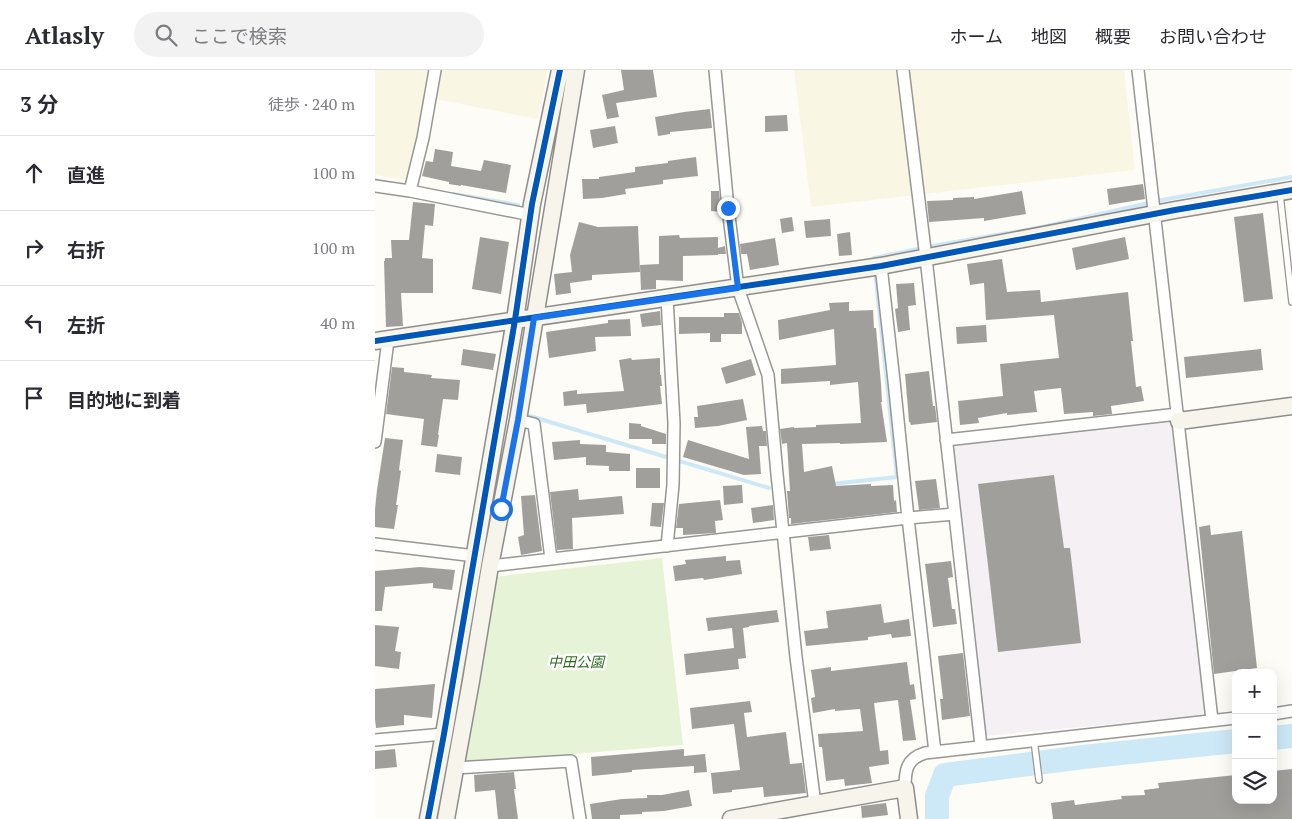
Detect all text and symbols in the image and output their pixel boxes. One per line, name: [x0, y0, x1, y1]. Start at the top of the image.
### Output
search box: [134, 12, 484, 57]
text: Atlasly: [25, 19, 104, 51]
icon: search: [152, 21, 180, 49]
text: ここで検索: [192, 23, 287, 48]
text: ホーム: [950, 24, 1003, 48]
text: 地図: [1031, 24, 1067, 48]
text: 概要: [1095, 24, 1131, 48]
text: お問い合わせ: [1159, 24, 1267, 48]
text: 3 分: [20, 90, 59, 118]
text: 徒歩 · 240 m: [268, 93, 355, 115]
icon: ahead: [20, 159, 48, 187]
text: 直進: [67, 162, 105, 187]
text: 100 m: [312, 162, 355, 184]
route end: [717, 197, 740, 220]
icon: right: [20, 234, 48, 262]
text: 右折: [67, 237, 105, 262]
text: 100 m: [312, 237, 355, 259]
icon: left: [20, 309, 48, 337]
text: 左折: [67, 312, 105, 337]
text: 40 m: [320, 312, 355, 334]
icon: arrive: [20, 384, 48, 412]
text: 目的地に到着: [67, 387, 181, 412]
route start: [490, 498, 513, 521]
park label: 中田公園: [548, 652, 606, 671]
map controls: [1232, 669, 1277, 804]
button: +: [1232, 669, 1277, 714]
button: −: [1232, 714, 1277, 759]
button: layers: [1232, 759, 1277, 804]

